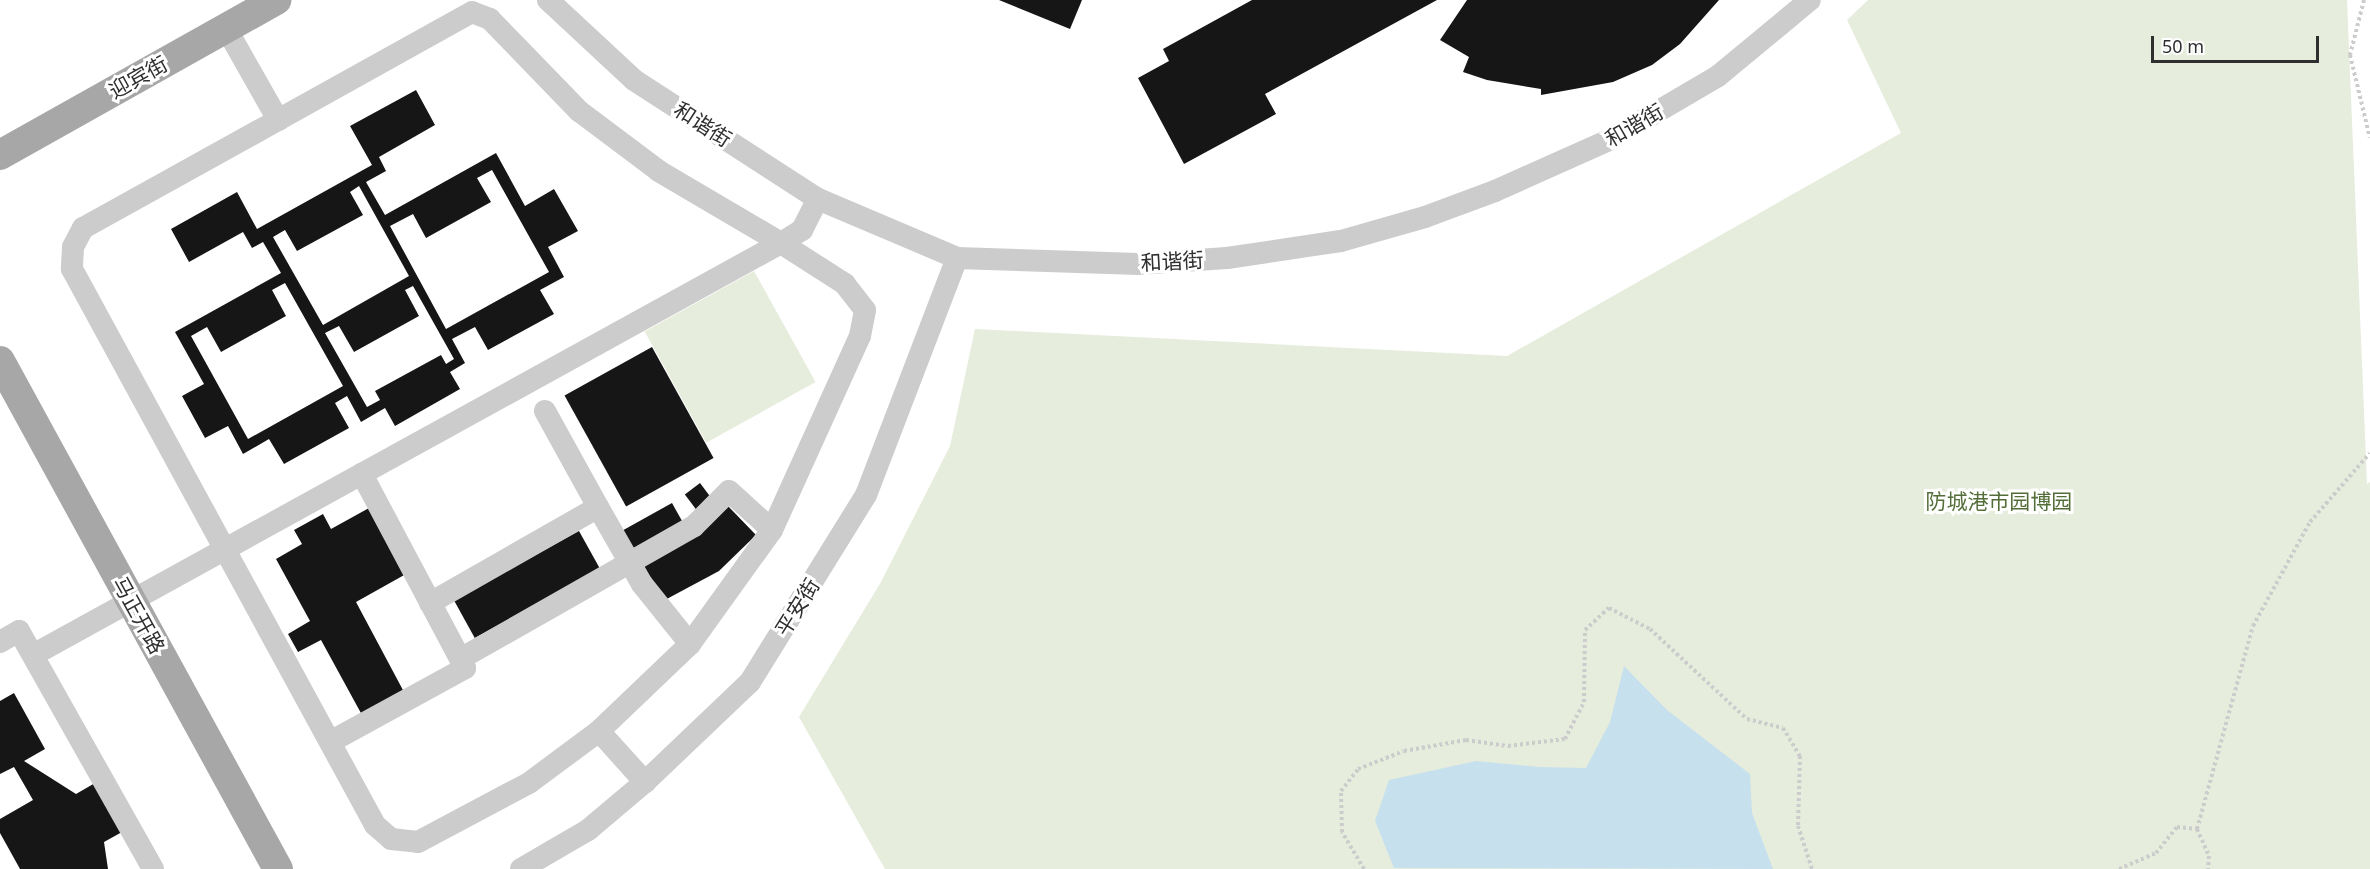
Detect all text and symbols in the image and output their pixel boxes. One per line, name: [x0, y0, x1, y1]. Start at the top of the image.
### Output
scale bar: [2154, 24, 2322, 62]
text: 50 m: [2162, 34, 2204, 58]
street label: 迎宾街: [104, 51, 172, 103]
street label: 和谐街: [670, 96, 736, 152]
street label: 和谐街: [1600, 98, 1668, 152]
street label: 和谐街: [1140, 247, 1204, 275]
park label: 防城港市园博园: [1926, 488, 2072, 514]
street label: 马正开路: [108, 572, 170, 658]
street label: 平安街: [770, 574, 824, 640]

